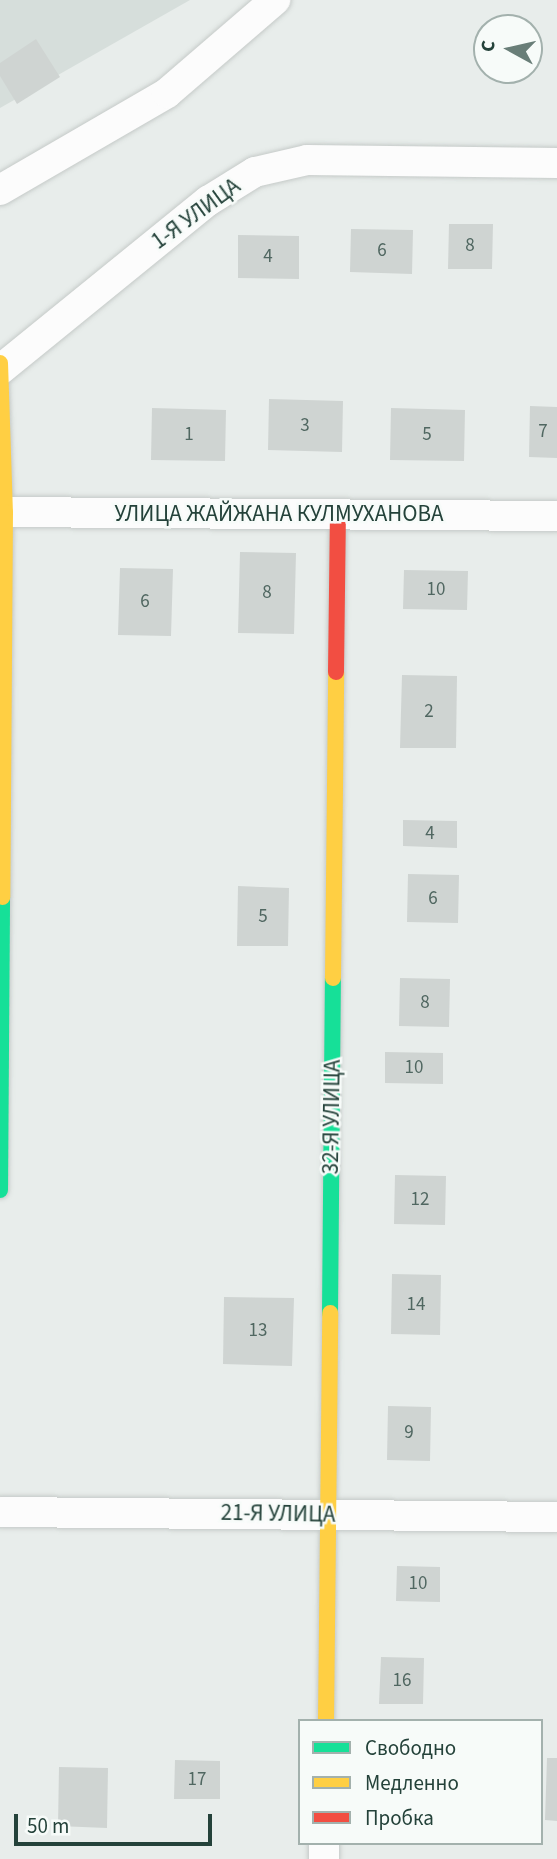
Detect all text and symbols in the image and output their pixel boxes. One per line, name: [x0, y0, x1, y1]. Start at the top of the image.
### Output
north arrow: [473, 14, 543, 84]
text: С: [475, 39, 503, 54]
street label: 1-Я УЛИЦА: [146, 172, 246, 256]
house number: 8: [465, 235, 475, 257]
house number: 6: [377, 240, 387, 262]
house number: 4: [263, 246, 273, 268]
house number: 3: [300, 415, 310, 437]
house number: 7: [538, 421, 548, 443]
house number: 1: [184, 424, 194, 446]
house number: 5: [422, 424, 432, 446]
street label: УЛИЦА ЖАЙЖАНА КУЛМУХАНОВА: [114, 500, 444, 528]
house number: 10: [427, 579, 445, 601]
house number: 8: [262, 582, 272, 604]
house number: 6: [140, 591, 150, 613]
house number: 2: [424, 701, 434, 723]
house number: 4: [425, 823, 435, 845]
house number: 6: [428, 888, 438, 910]
house number: 5: [258, 906, 268, 928]
house number: 8: [420, 992, 430, 1014]
house number: 10: [405, 1057, 423, 1079]
street label: 32-Я УЛИЦА: [317, 1059, 347, 1175]
house number: 12: [411, 1189, 429, 1211]
house number: 14: [407, 1294, 425, 1316]
house number: 13: [249, 1320, 267, 1342]
house number: 9: [404, 1422, 414, 1444]
street label: 21-Я УЛИЦА: [220, 1499, 336, 1529]
house number: 10: [409, 1573, 427, 1595]
house number: 16: [393, 1670, 411, 1692]
legend: [298, 1719, 543, 1845]
text: Свободно: [365, 1733, 456, 1763]
text: Медленно: [365, 1768, 459, 1798]
house number: 17: [188, 1769, 206, 1791]
scale bar: [18, 1800, 215, 1844]
text: Пробка: [365, 1803, 434, 1833]
text: 50 m: [27, 1811, 69, 1841]

